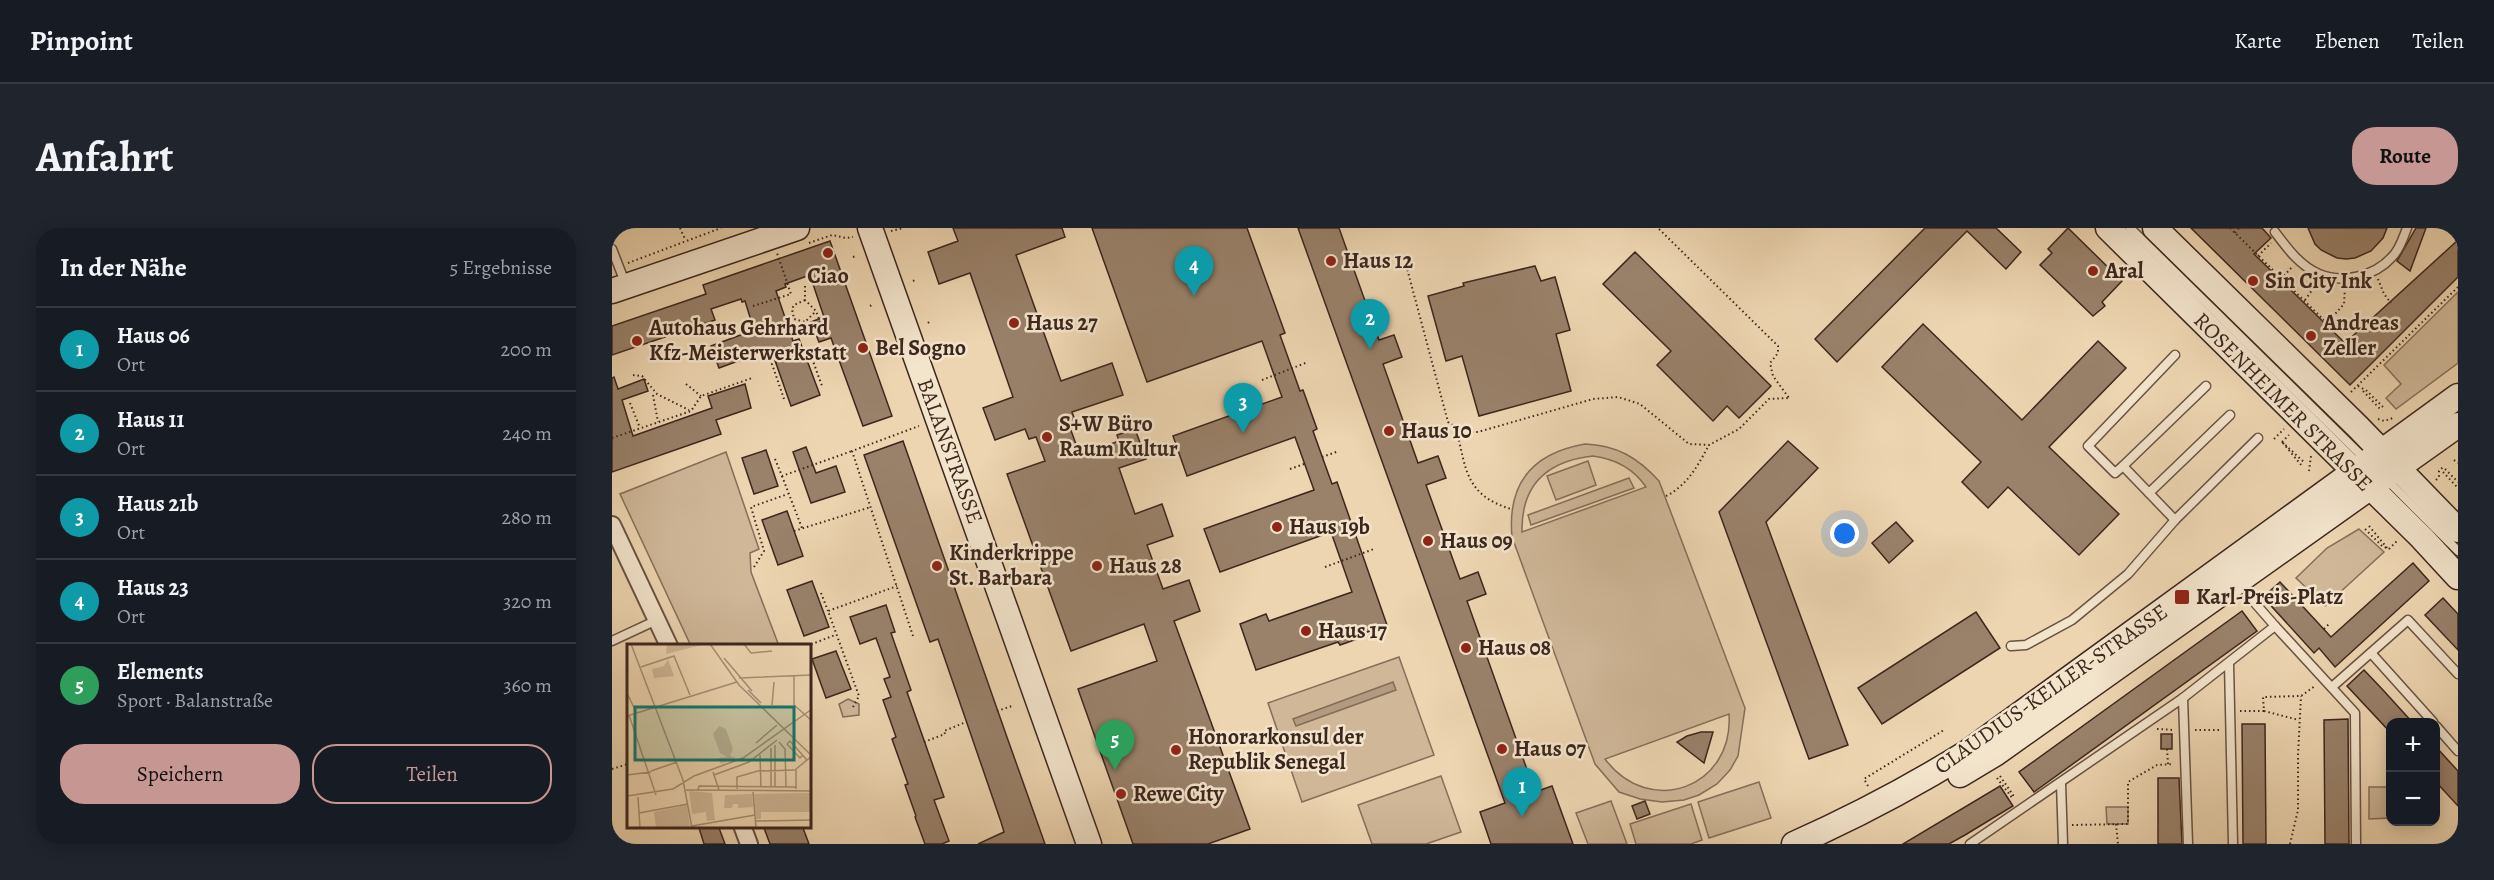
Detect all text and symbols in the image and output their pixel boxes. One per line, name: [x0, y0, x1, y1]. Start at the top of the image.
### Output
text: Pinpoint: [30, 22, 133, 60]
text: Karte: [2234, 27, 2282, 55]
text: Ebenen: [2315, 27, 2379, 55]
text: Teilen: [2412, 27, 2464, 55]
button: Route: [2352, 127, 2458, 185]
text: Anfahrt: [36, 128, 173, 185]
marker: Ciao: [821, 246, 835, 260]
place label: Haus 12: [1343, 246, 1413, 276]
pin: 4: [1174, 247, 1214, 296]
text: In der Nähe: [60, 250, 187, 285]
text: 5 Ergebnisse: [450, 254, 552, 281]
marker: Haus 12: [1324, 254, 1338, 268]
place label: Aral: [2104, 256, 2144, 286]
place label: Ciao: [807, 261, 849, 291]
marker: Aral: [2086, 264, 2100, 278]
place label: Sin City Ink: [2265, 266, 2373, 296]
marker: Sin City Ink: [2246, 274, 2260, 288]
pin: 2: [1350, 300, 1389, 349]
street label: ROSENHEIMER STRASSE: [2187, 306, 2379, 498]
place label: Haus 27: [1026, 308, 1098, 338]
place label: Andreas Zeller: [2322, 308, 2399, 363]
place label: Autohaus Gehrhard Kfz-Meisterwerkstatt: [648, 313, 847, 368]
marker: Haus 27: [1007, 316, 1021, 330]
text: Haus 06: [117, 321, 190, 351]
marker: Andreas Zeller: [2304, 329, 2318, 343]
place label: Bel Sogno: [875, 333, 966, 363]
marker: Autohaus Gehrhard Kfz-Meisterwerkstatt: [630, 334, 644, 348]
text: 1: [76, 336, 83, 363]
text: 200 m: [501, 336, 552, 363]
marker: Bel Sogno: [856, 341, 870, 355]
text: Ort: [117, 351, 145, 378]
street label: BALANSTRASSE: [910, 374, 990, 528]
pin: 3: [1224, 384, 1262, 433]
text: Haus 11: [117, 405, 184, 435]
place label: S+W Büro Raum Kultur: [1059, 409, 1178, 464]
place label: Haus 10: [1401, 416, 1471, 446]
text: 2: [75, 420, 84, 447]
text: 240 m: [502, 420, 552, 447]
marker: Haus 10: [1382, 424, 1396, 438]
marker: S+W Büro Raum Kultur: [1040, 430, 1054, 444]
text: Ort: [117, 435, 145, 462]
text: Haus 21b: [117, 489, 198, 519]
text: 3: [75, 504, 84, 531]
text: 280 m: [502, 504, 552, 531]
place label: Haus 19b: [1289, 512, 1370, 542]
text: Ort: [117, 519, 145, 546]
your location: [1830, 519, 1859, 548]
marker: Haus 19b: [1270, 520, 1284, 534]
place label: Haus 09: [1440, 526, 1513, 556]
marker: Haus 09: [1421, 534, 1435, 548]
place label: Kinderkrippe St. Barbara: [949, 538, 1074, 593]
place label: Haus 28: [1109, 551, 1182, 581]
marker: Kinderkrippe St. Barbara: [930, 559, 944, 573]
marker: Haus 28: [1090, 559, 1104, 573]
text: Haus 23: [117, 573, 189, 603]
place label: Karl-Preis-Platz: [2196, 582, 2343, 612]
text: 4: [75, 588, 84, 615]
text: 320 m: [503, 588, 552, 615]
marker: Karl-Preis-Platz: [2173, 588, 2191, 606]
street label: CLAUDIUS-KELLER-STRASSE: [1928, 597, 2174, 781]
text: Ort: [117, 603, 145, 630]
place label: Haus 17: [1318, 616, 1387, 646]
marker: Haus 17: [1299, 624, 1313, 638]
place label: Haus 08: [1478, 633, 1551, 663]
marker: Haus 08: [1459, 641, 1473, 655]
inset map: [627, 644, 812, 829]
text: Elements: [117, 657, 203, 687]
text: 5: [75, 672, 84, 699]
text: 360 m: [503, 672, 552, 699]
text: Sport · Balanstraße: [117, 687, 273, 714]
map controls: [2386, 718, 2440, 826]
button: +: [2386, 718, 2440, 772]
pin: 5: [1096, 720, 1134, 770]
place label: Honorarkonsul der Republik Senegal: [1188, 722, 1364, 777]
place label: Haus 07: [1514, 734, 1587, 764]
marker: Haus 07: [1495, 742, 1509, 756]
marker: Honorarkonsul der Republik Senegal: [1169, 743, 1183, 757]
button: Speichern: [60, 744, 300, 804]
button: Teilen: [312, 744, 552, 804]
pin: 1: [1502, 768, 1542, 817]
button: −: [2386, 772, 2440, 826]
place label: Rewe City: [1133, 779, 1224, 809]
marker: Rewe City: [1114, 787, 1128, 801]

